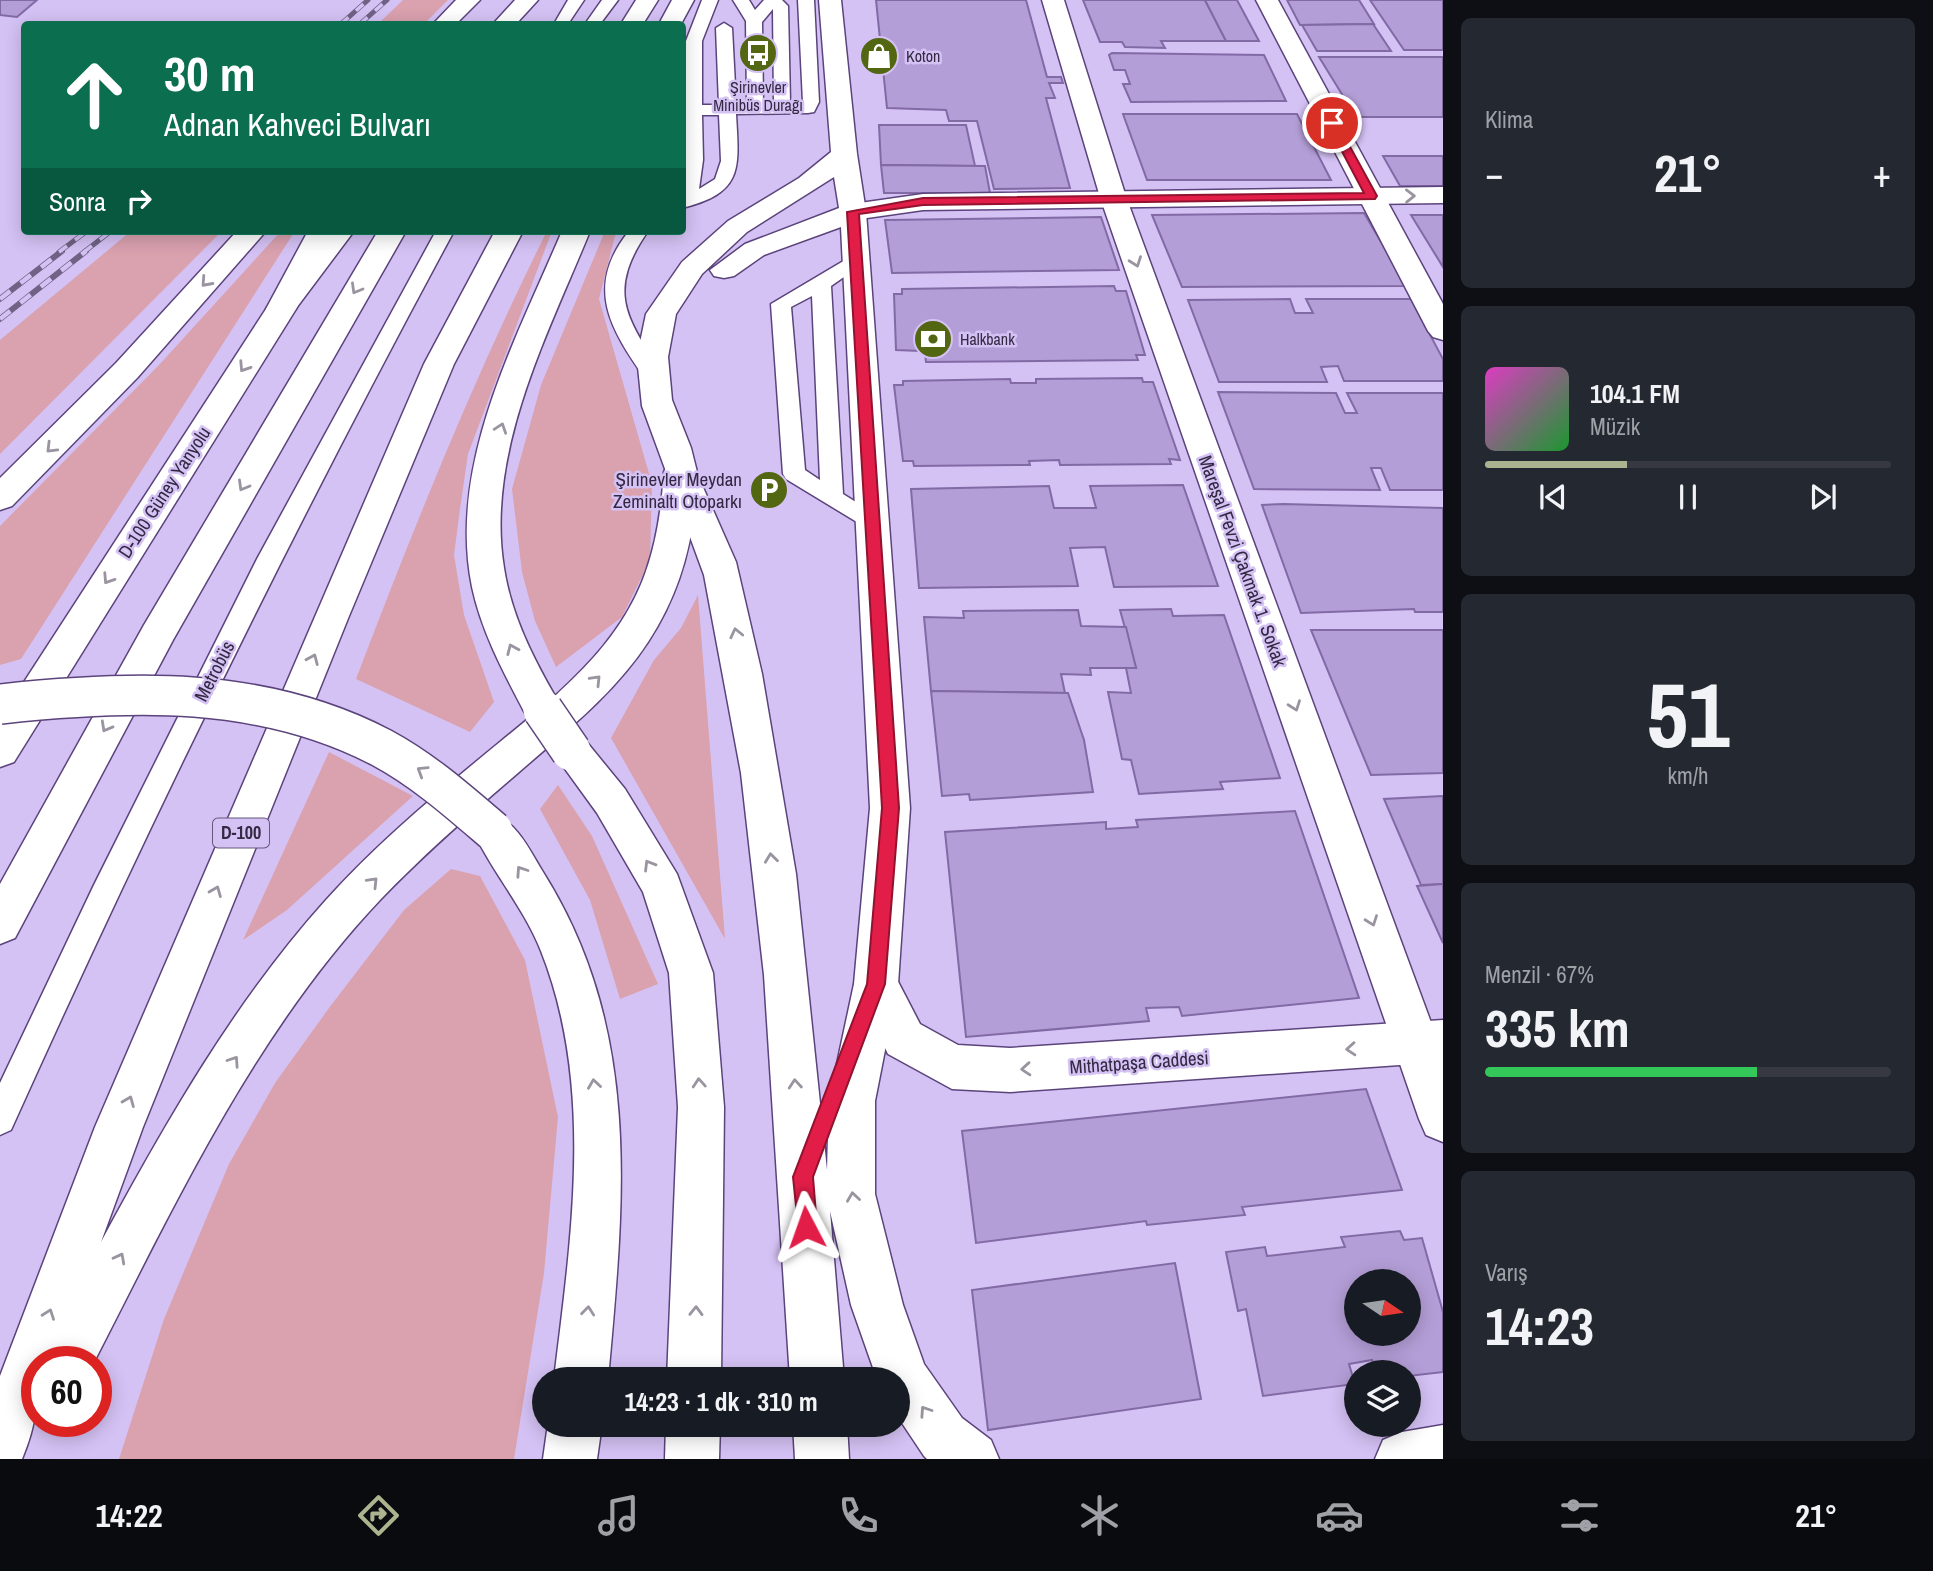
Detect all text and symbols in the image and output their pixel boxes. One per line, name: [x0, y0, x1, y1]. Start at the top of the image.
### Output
bus stop icon: Şirinevler Minibüs Durağı: [737, 32, 779, 74]
shop icon: Koton: [858, 35, 900, 77]
text: 30 m: [164, 40, 256, 106]
place label: Koton: [906, 45, 940, 67]
icon: ahead: [49, 49, 140, 140]
place label: Şirinevler Minibüs Durağı: [713, 76, 803, 116]
pin: [1302, 93, 1362, 153]
text: Adnan Kahveci Bulvarı: [164, 103, 431, 146]
icon: arrive: [1313, 104, 1351, 142]
text: Klima: [1485, 104, 1533, 135]
text: 21°: [1654, 138, 1722, 208]
text: −: [1485, 148, 1503, 199]
text: +: [1873, 148, 1891, 199]
icon: right: [120, 182, 158, 220]
text: Sonra: [49, 184, 106, 219]
one-way arrow: [1406, 188, 1416, 204]
one-way arrow: [1128, 255, 1142, 267]
one-way arrow: [202, 274, 215, 287]
one-way arrow: [351, 282, 364, 294]
bank icon: Halkbank: [912, 318, 954, 360]
place label: Halkbank: [960, 328, 1015, 350]
one-way arrow: [240, 359, 252, 372]
text: 104.1 FM: [1590, 376, 1680, 411]
text: Müzik: [1590, 411, 1640, 442]
street label: D-100 Güney Yanyolu: [112, 421, 216, 563]
one-way arrow: [493, 422, 507, 435]
one-way arrow: [46, 439, 59, 452]
street label: Mareşal Fevzi Çakmak 1. Sokak: [1193, 452, 1294, 671]
place label: Şirinevler Meydan Zeminaltı Otoparkı: [613, 466, 742, 514]
parking icon: Şirinevler Meydan Zeminaltı Otoparkı: [748, 469, 790, 511]
one-way arrow: [238, 478, 251, 491]
icon: previous: [1534, 478, 1572, 516]
icon: pause: [1669, 478, 1707, 516]
icon: next: [1804, 478, 1842, 516]
one-way arrow: [104, 571, 116, 584]
one-way arrow: [730, 628, 744, 640]
street label: Metrobüs: [188, 636, 240, 706]
one-way arrow: [506, 644, 520, 657]
one-way arrow: [305, 653, 319, 665]
text: 51: [1647, 653, 1730, 775]
one-way arrow: [587, 675, 600, 688]
one-way arrow: [1287, 700, 1301, 712]
one-way arrow: [101, 719, 114, 732]
text: km/h: [1668, 760, 1708, 791]
one-way arrow: [416, 767, 429, 780]
road number: D-100: [213, 818, 269, 848]
one-way arrow: [764, 852, 779, 864]
one-way arrow: [644, 859, 657, 872]
one-way arrow: [517, 866, 529, 879]
one-way arrow: [364, 877, 377, 890]
one-way arrow: [208, 886, 222, 898]
one-way arrow: [1363, 914, 1377, 926]
text: Menzil · 67%: [1485, 959, 1594, 990]
text: 335 km: [1485, 993, 1630, 1063]
one-way arrow: [1345, 1041, 1356, 1056]
street label: Mithatpaşa Caddesi: [1069, 1044, 1209, 1080]
one-way arrow: [225, 1056, 238, 1069]
one-way arrow: [1020, 1061, 1031, 1076]
one-way arrow: [587, 1078, 602, 1090]
one-way arrow: [692, 1078, 707, 1089]
one-way arrow: [788, 1079, 803, 1090]
one-way arrow: [121, 1096, 135, 1108]
position arrow: [769, 1190, 843, 1264]
one-way arrow: [845, 1191, 860, 1203]
one-way arrow: [112, 1253, 125, 1266]
text: Varış: [1485, 1257, 1528, 1288]
north arrow: [1344, 1269, 1421, 1346]
map controls: [1344, 1269, 1421, 1437]
text: 14:23: [1485, 1291, 1594, 1361]
one-way arrow: [580, 1305, 595, 1316]
one-way arrow: [688, 1305, 704, 1316]
one-way arrow: [41, 1309, 55, 1321]
speed limit sign: 60: [21, 1346, 112, 1437]
button: layers: [1344, 1360, 1421, 1437]
text: 14:23 · 1 dk · 310 m: [624, 1384, 818, 1419]
one-way arrow: [921, 1406, 933, 1419]
icon: directions: [354, 1491, 403, 1540]
icon: music: [594, 1491, 643, 1540]
icon: phone: [834, 1491, 883, 1540]
icon: climate: [1075, 1491, 1124, 1540]
icon: car: [1315, 1491, 1364, 1540]
icon: filters: [1555, 1491, 1604, 1540]
text: 14:22: [96, 1494, 163, 1537]
text: 21°: [1795, 1494, 1837, 1537]

